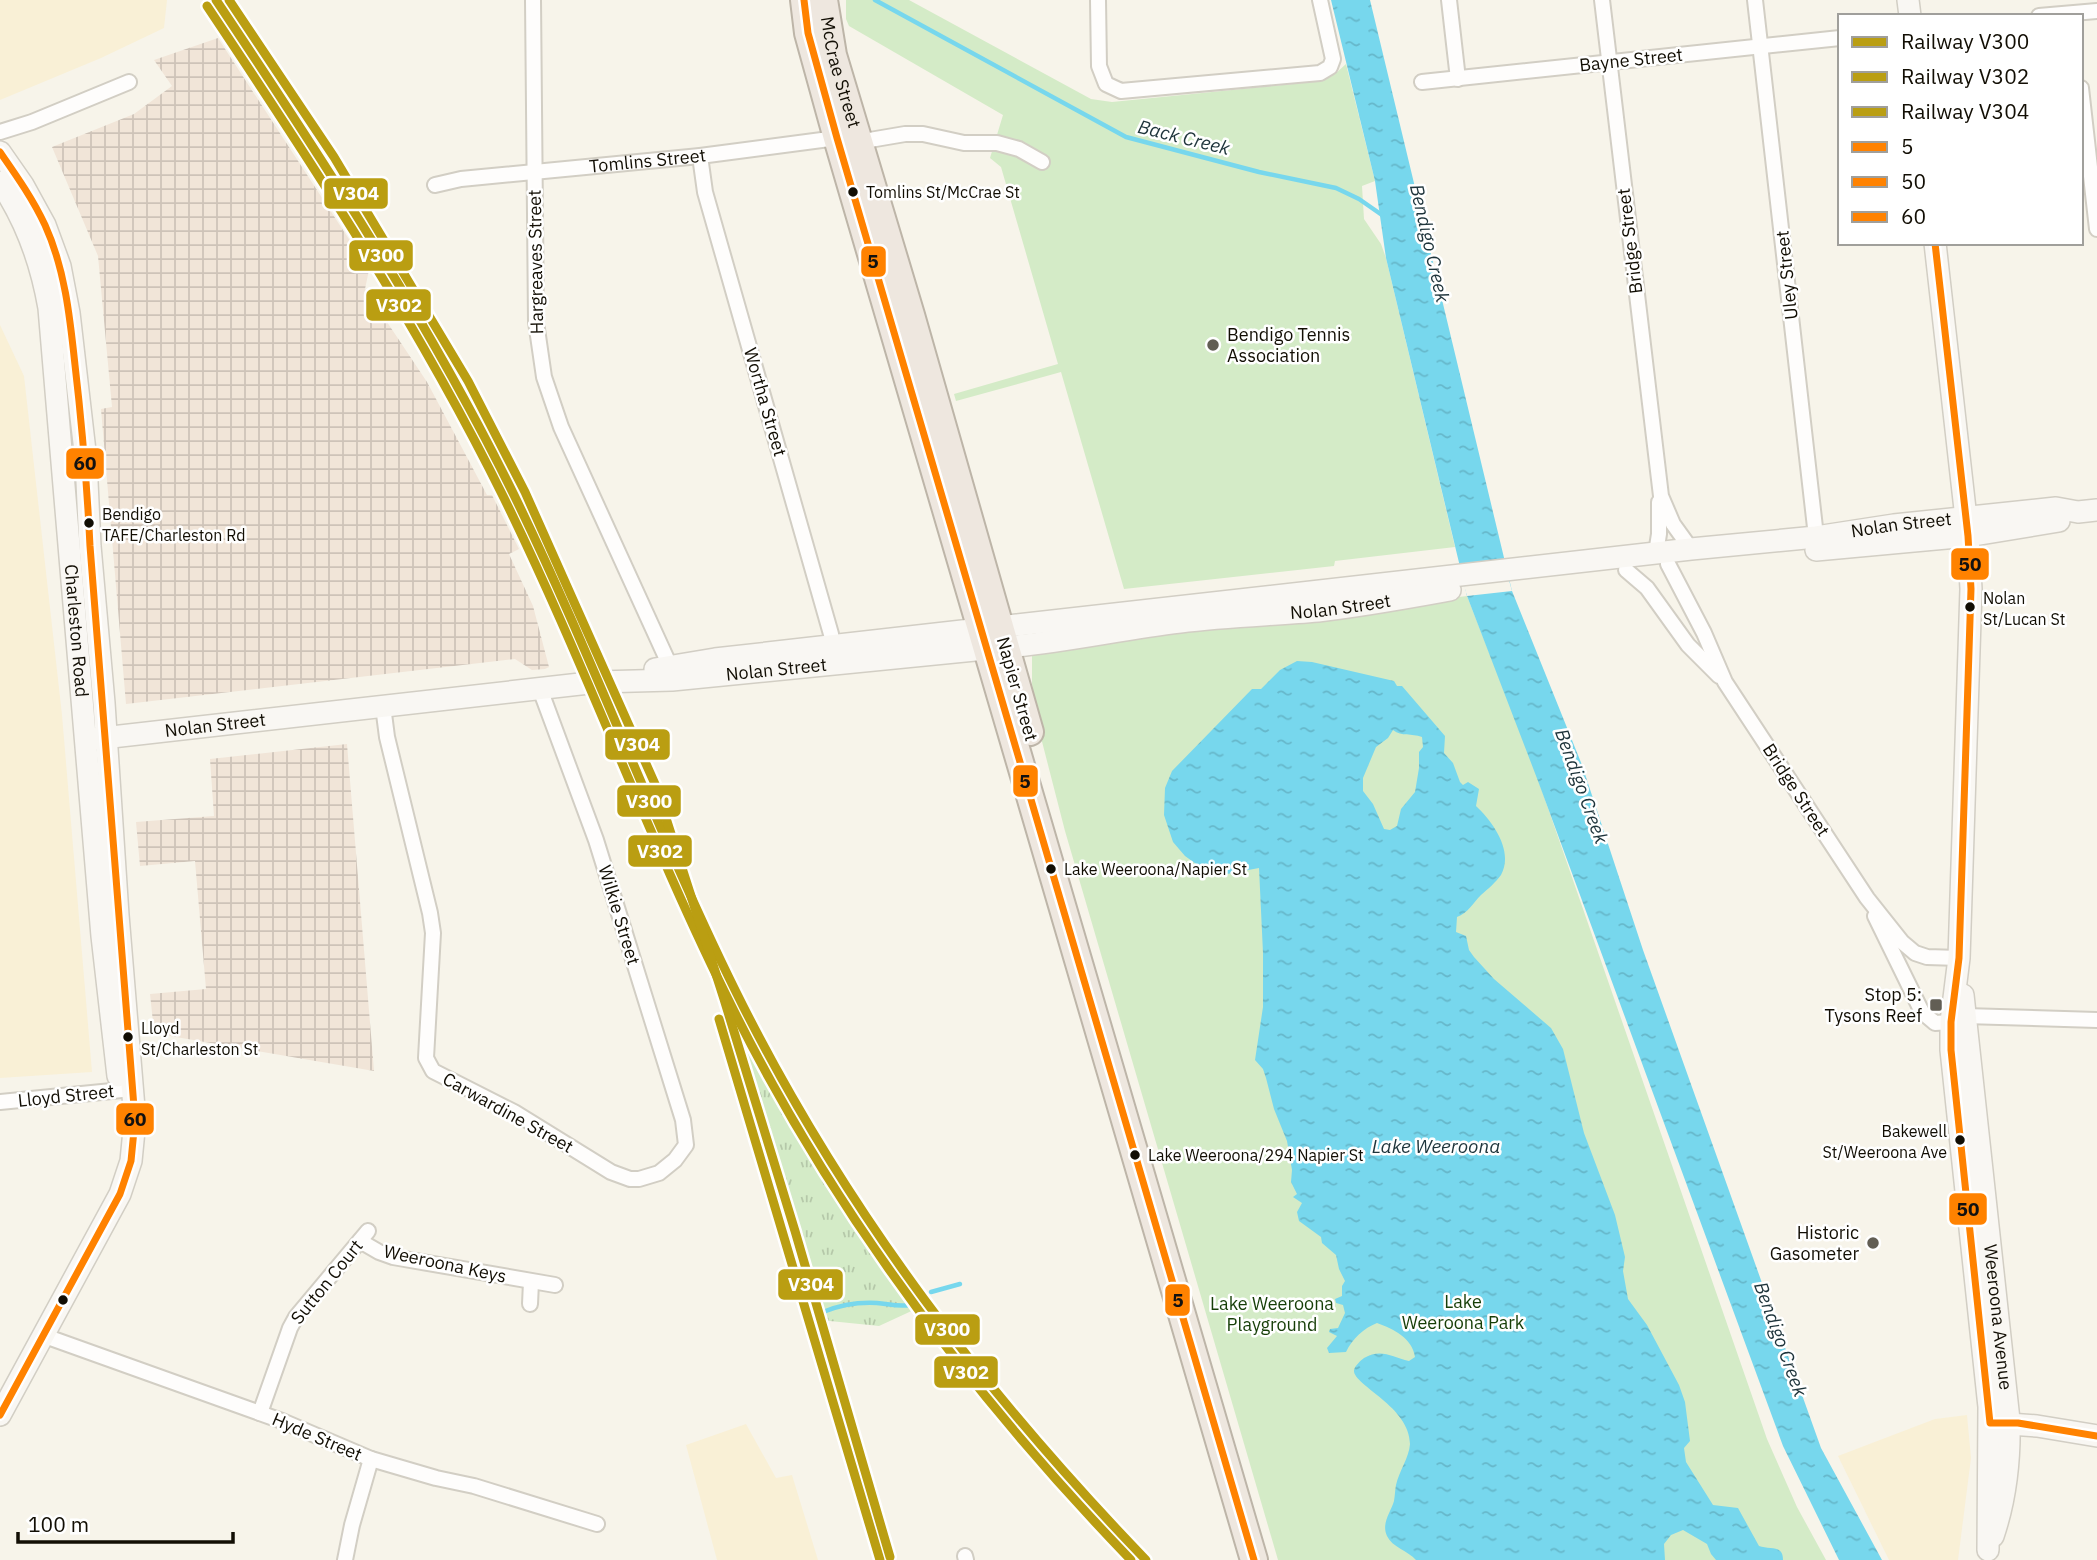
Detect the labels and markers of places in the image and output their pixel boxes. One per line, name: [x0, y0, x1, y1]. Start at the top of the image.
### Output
place label: Tomlins St/McCrae St: [866, 182, 1020, 202]
marker: Tomlins St/McCrae St: [846, 185, 860, 199]
place label: Bendigo Tennis Association: [1227, 323, 1350, 367]
marker: Bendigo Tennis Association: [1205, 337, 1221, 353]
place label: Bendigo TAFE/Charleston Rd: [102, 504, 245, 545]
marker: Bendigo TAFE/Charleston Rd: [82, 516, 96, 530]
place label: Nolan St/Lucan St: [1983, 588, 2065, 629]
marker: Nolan St/Lucan St: [1963, 600, 1977, 614]
place label: Lake Weeroona/Napier St: [1064, 859, 1247, 879]
marker: Lake Weeroona/Napier St: [1044, 862, 1058, 876]
place label: Stop 5: Tysons Reef: [1825, 983, 1922, 1027]
marker: Stop 5: Tysons Reef: [1928, 997, 1944, 1013]
place label: Lloyd St/Charleston St: [141, 1018, 258, 1059]
marker: Lloyd St/Charleston St: [121, 1030, 135, 1044]
place label: Bakewell St/Weeroona Ave: [1822, 1121, 1947, 1162]
marker: Bakewell St/Weeroona Ave: [1953, 1133, 1967, 1147]
place label: Lake Weeroona/294 Napier St: [1148, 1145, 1364, 1165]
marker: Lake Weeroona/294 Napier St: [1128, 1148, 1142, 1162]
place label: Historic Gasometer: [1770, 1221, 1859, 1265]
marker: Historic Gasometer: [1865, 1235, 1881, 1251]
unlabelled marker: [56, 1293, 70, 1307]

